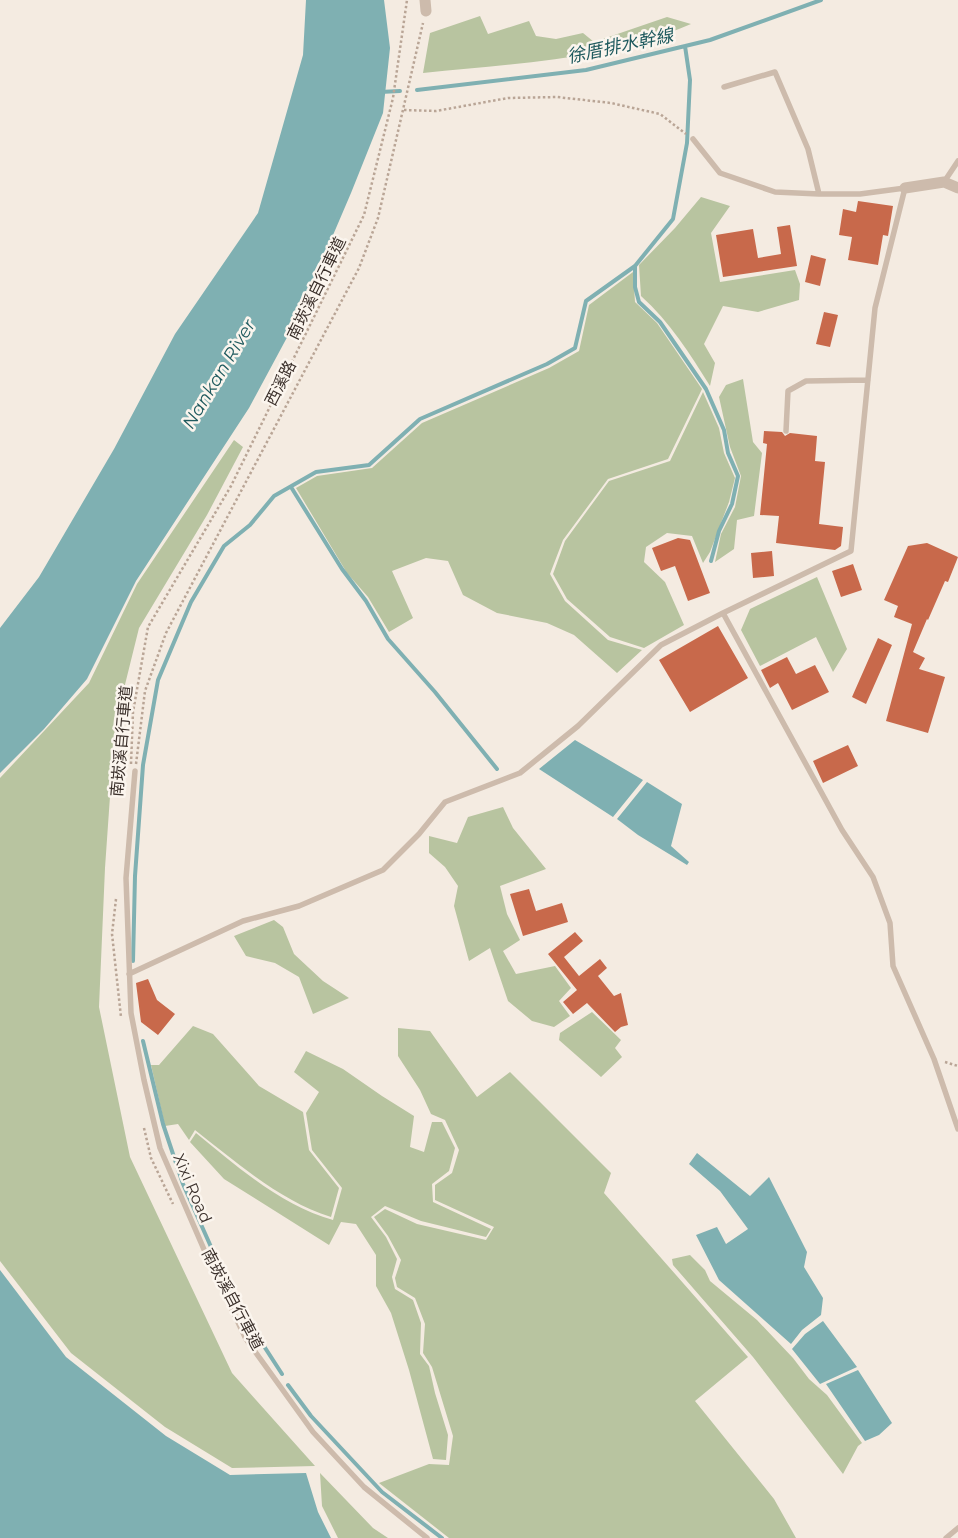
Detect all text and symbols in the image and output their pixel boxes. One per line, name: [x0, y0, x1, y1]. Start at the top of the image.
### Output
water label: 徐厝排水幹線: [565, 24, 677, 68]
street label: 南崁溪自行車道: [283, 234, 350, 343]
water label: Nankan River: [178, 315, 261, 433]
street label: 西溪路: [261, 358, 300, 409]
street label: 南崁溪自行車道: [107, 684, 136, 798]
street label: Xixi Road: [169, 1151, 216, 1226]
street label: 南崁溪自行車道: [198, 1245, 267, 1353]

